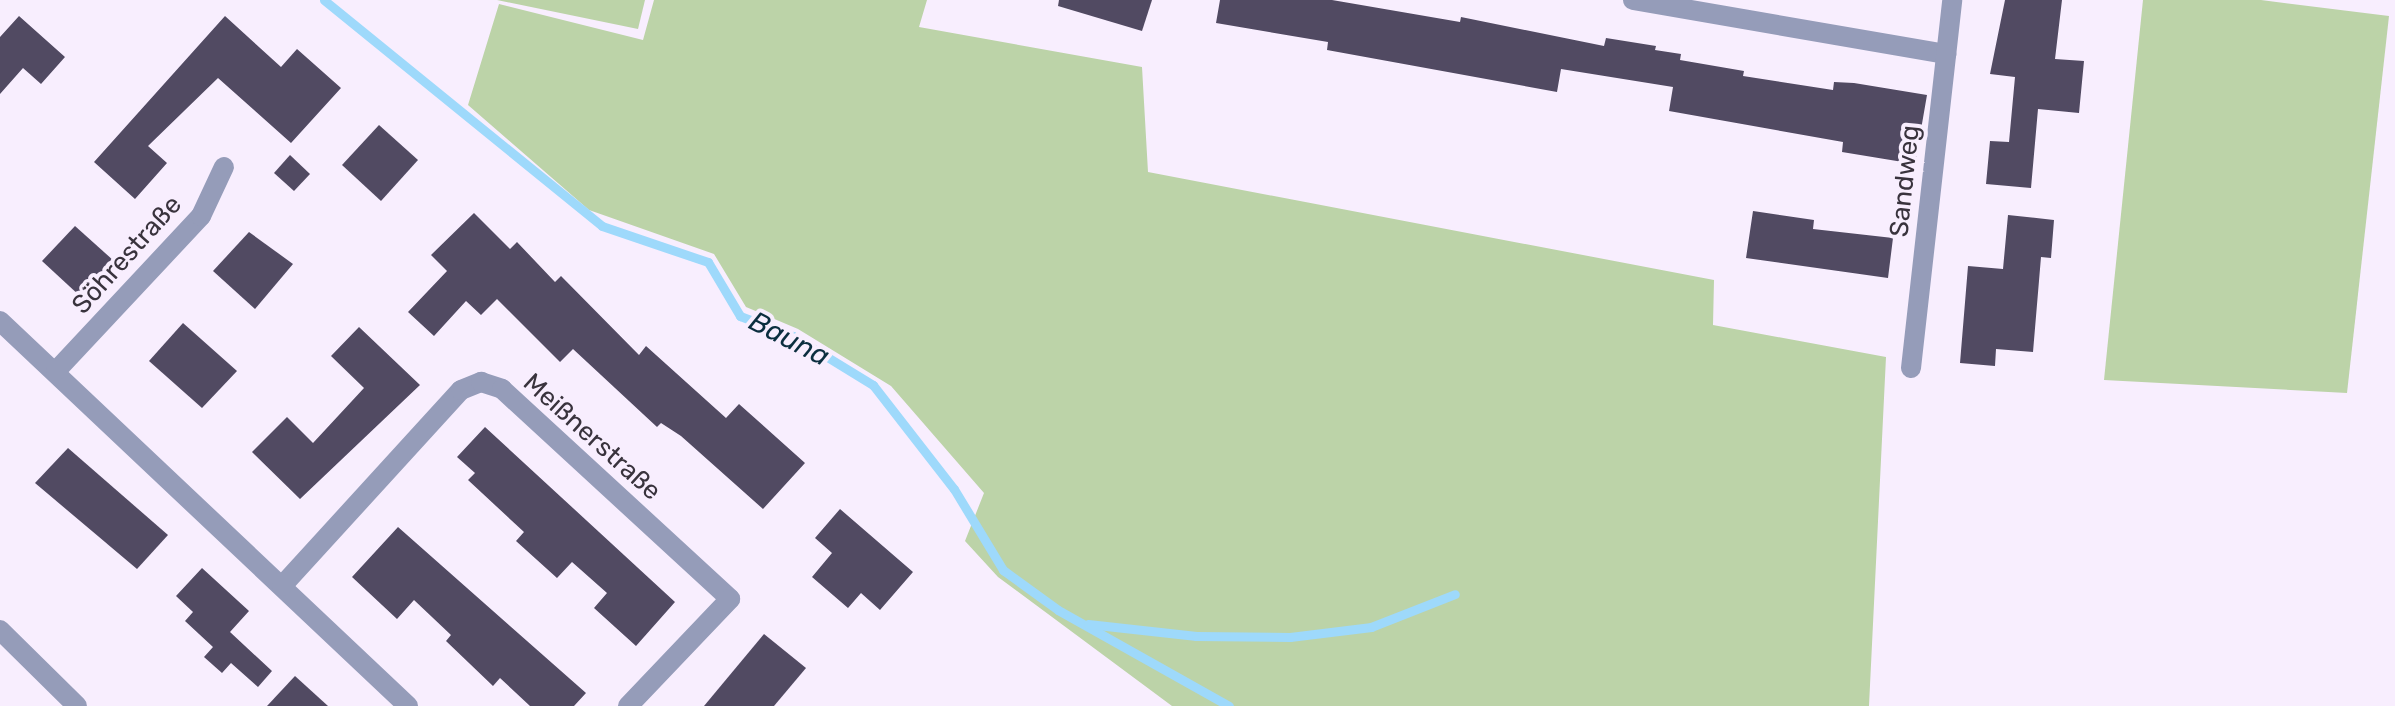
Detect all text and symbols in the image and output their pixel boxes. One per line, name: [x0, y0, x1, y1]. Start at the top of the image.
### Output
street label: Sandweg: [1884, 124, 1926, 238]
street label: Söhrestraße: [66, 189, 188, 321]
water label: Bauna: [743, 305, 835, 373]
street label: Meißnerstraße: [517, 367, 667, 507]

